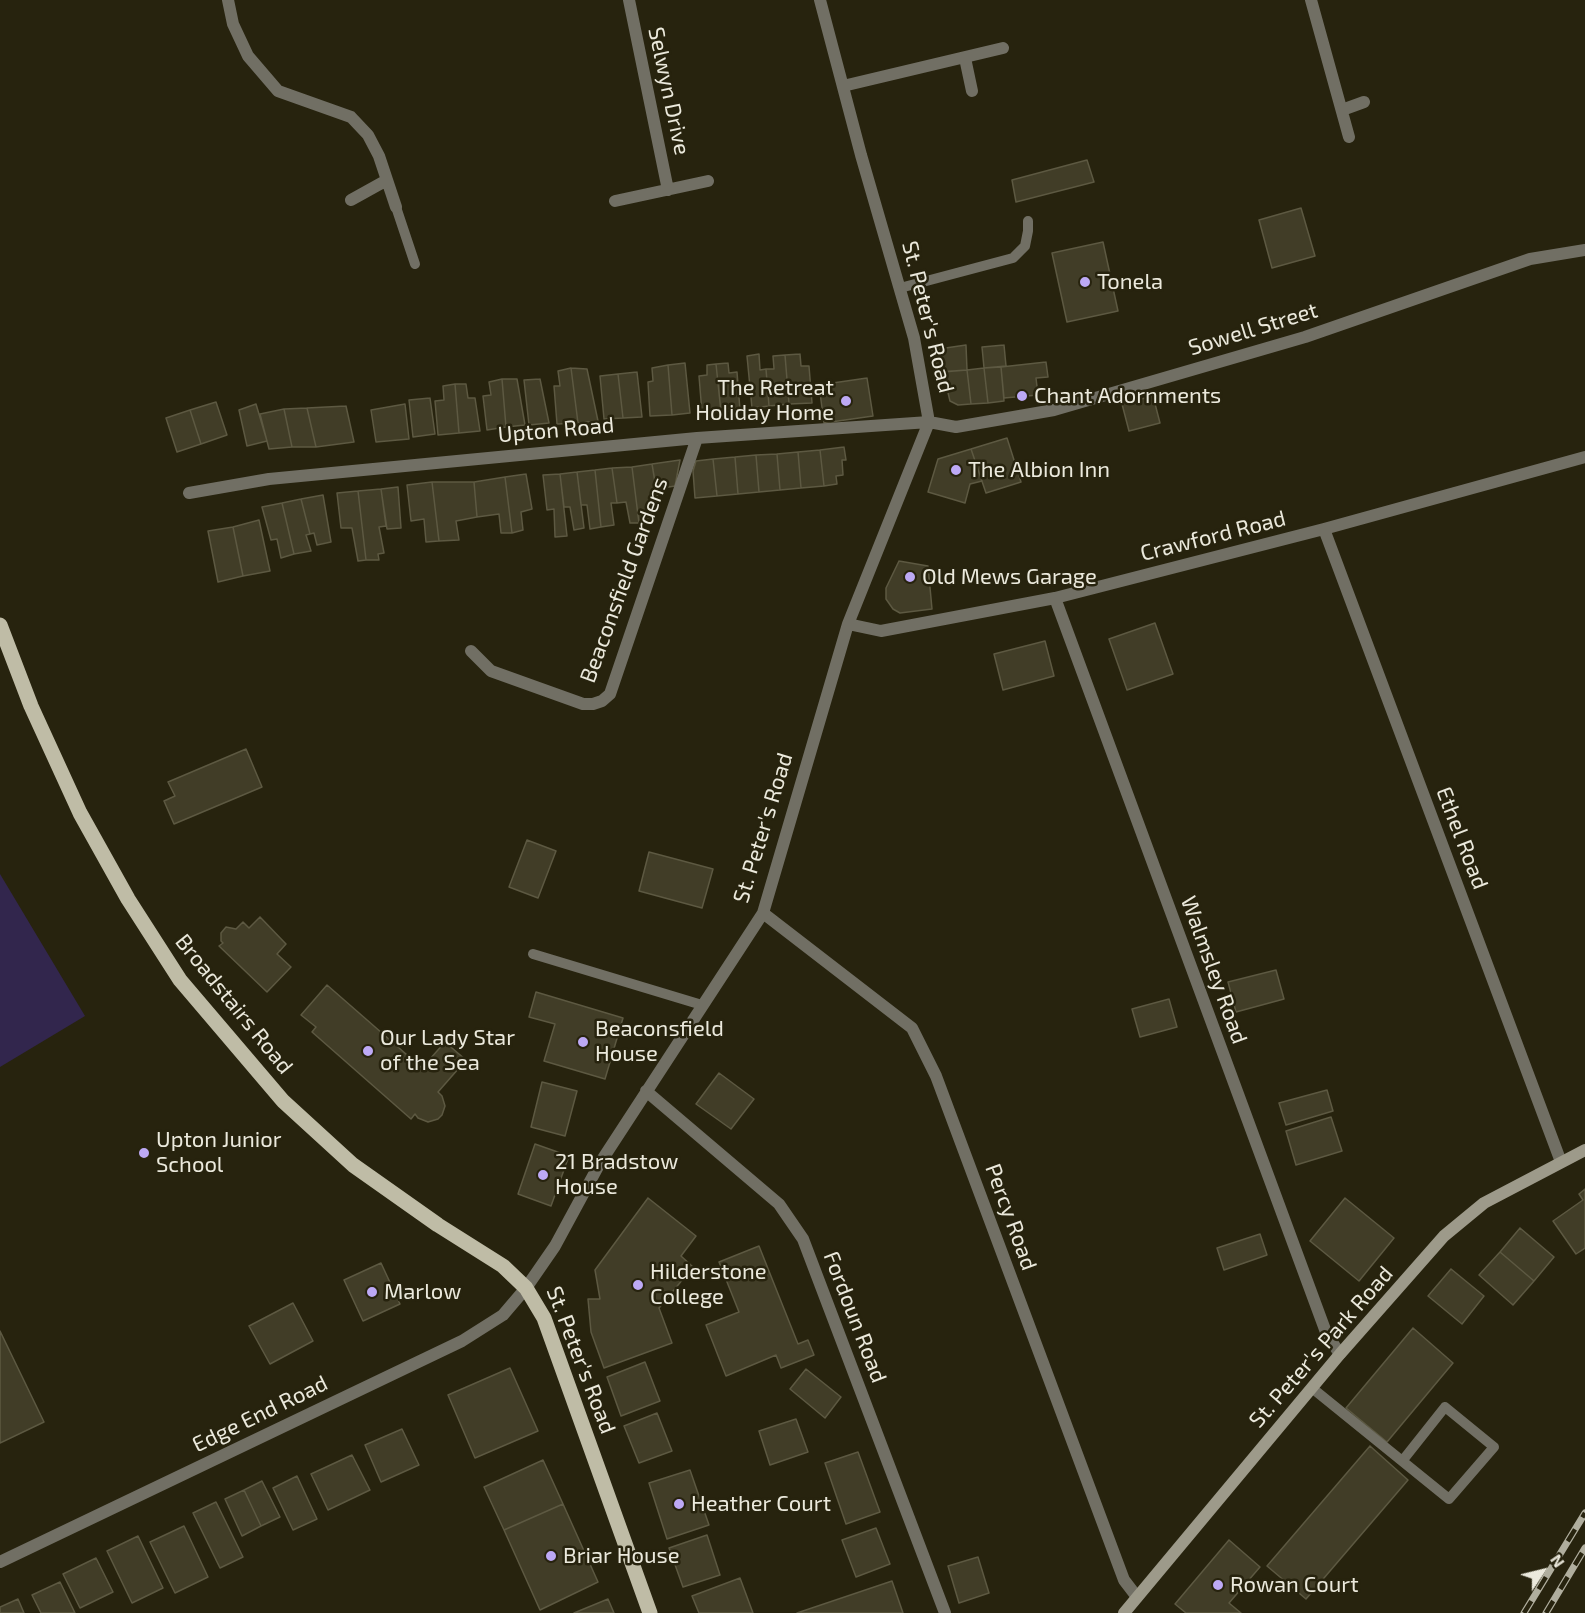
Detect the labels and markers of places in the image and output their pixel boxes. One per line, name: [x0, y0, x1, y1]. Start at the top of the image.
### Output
place label: Tonela: [1097, 269, 1163, 295]
marker: Tonela: [1078, 275, 1092, 289]
place label: The Retreat Holiday Home: [695, 375, 834, 427]
place label: Chant Adornments: [1034, 383, 1221, 409]
marker: Chant Adornments: [1015, 389, 1029, 403]
marker: The Retreat Holiday Home: [839, 394, 853, 408]
place label: The Albion Inn: [968, 457, 1110, 483]
marker: The Albion Inn: [949, 463, 963, 477]
place label: Old Mews Garage: [922, 564, 1097, 590]
marker: Old Mews Garage: [903, 570, 917, 584]
place label: Beaconsfield House: [595, 1016, 724, 1068]
place label: Our Lady Star of the Sea: [380, 1025, 515, 1076]
marker: Beaconsfield House: [576, 1035, 590, 1049]
marker: Our Lady Star of the Sea: [361, 1044, 375, 1058]
place label: Upton Junior School: [156, 1127, 282, 1178]
marker: Upton Junior School: [137, 1146, 151, 1160]
place label: 21 Bradstow House: [555, 1149, 678, 1200]
marker: 21 Bradstow House: [536, 1168, 550, 1182]
place label: Hilderstone College: [650, 1259, 767, 1310]
marker: Hilderstone College: [631, 1278, 645, 1292]
place label: Marlow: [384, 1279, 461, 1305]
marker: Marlow: [365, 1285, 379, 1299]
place label: Heather Court: [691, 1491, 831, 1517]
marker: Heather Court: [672, 1497, 686, 1511]
place label: Briar House: [563, 1543, 679, 1569]
marker: Briar House: [544, 1549, 558, 1563]
place label: Rowan Court: [1230, 1572, 1359, 1598]
marker: Rowan Court: [1211, 1578, 1225, 1592]

